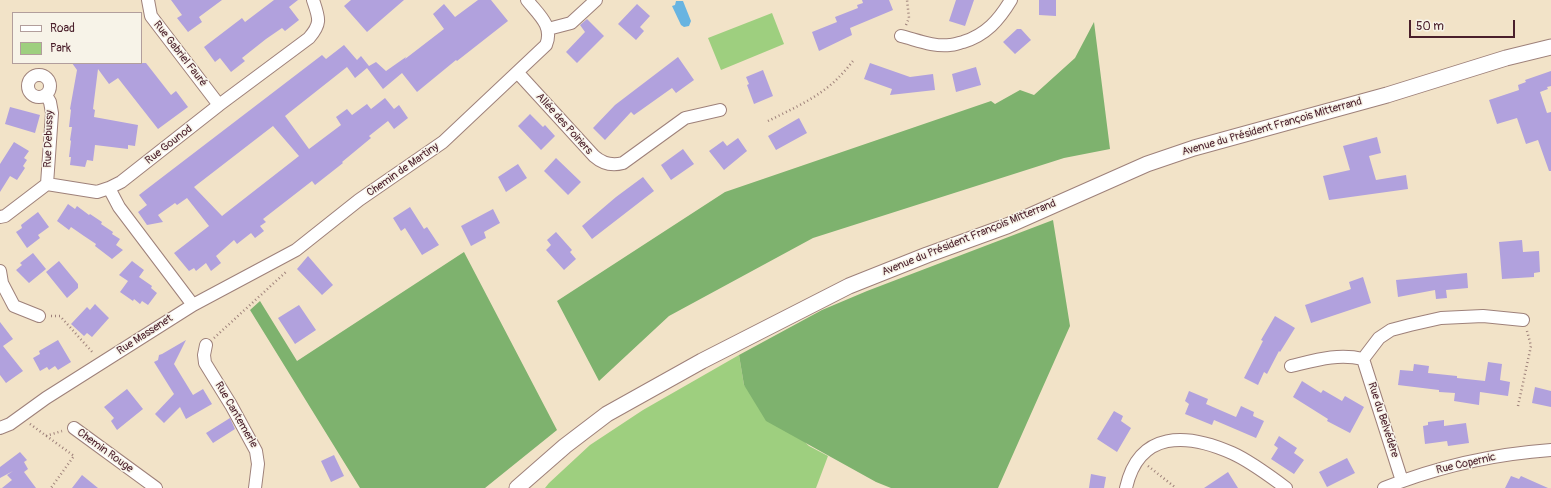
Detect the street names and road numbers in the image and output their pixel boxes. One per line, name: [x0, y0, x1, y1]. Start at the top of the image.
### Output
street label: Rue Gabriel Fauré: [150, 18, 210, 90]
street label: Allée des Poiriers: [533, 90, 595, 158]
street label: Avenue du Président François Mitterrand: [1181, 95, 1363, 159]
street label: Rue Debussy: [41, 110, 57, 168]
street label: Rue Gounod: [143, 122, 195, 168]
street label: Chemin de Martiny: [365, 140, 441, 200]
street label: Avenue du Président François Mitterrand: [880, 197, 1058, 279]
street label: Rue Massenet: [115, 312, 175, 358]
street label: Rue Cantemerle: [212, 380, 260, 450]
street label: Rue du Belvédère: [1365, 381, 1401, 459]
street label: Chemin Rouge: [74, 426, 136, 476]
street label: Rue Copernic: [1435, 451, 1497, 477]

